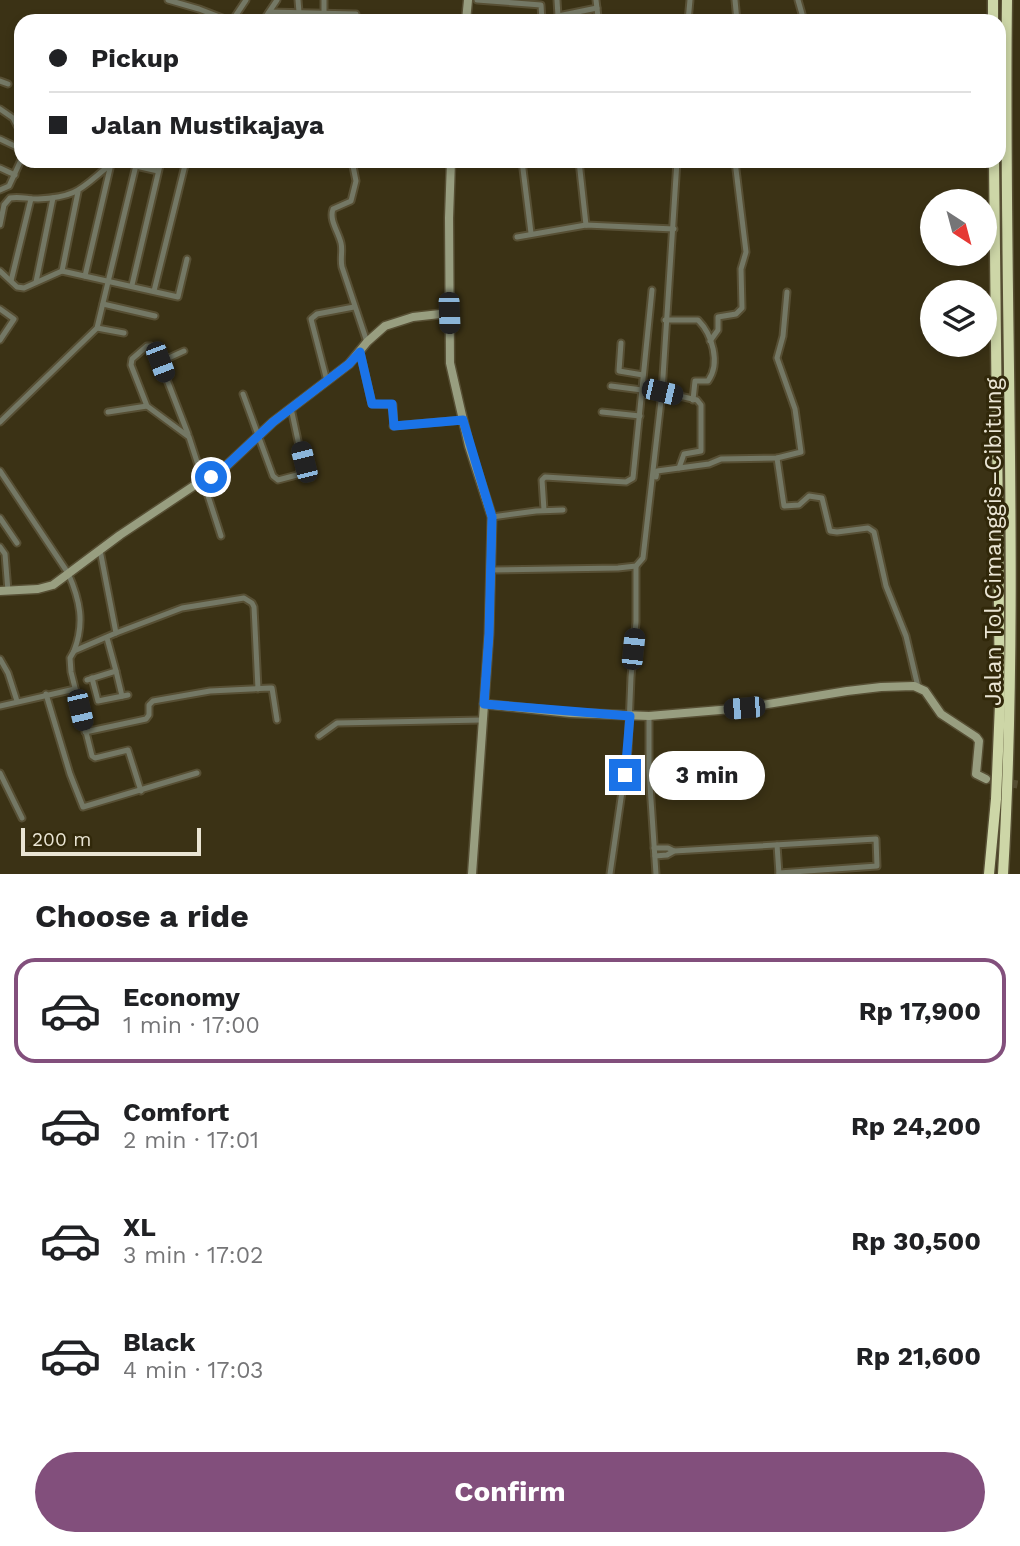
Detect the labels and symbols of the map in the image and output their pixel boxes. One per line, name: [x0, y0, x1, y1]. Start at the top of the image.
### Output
north arrow: [920, 189, 998, 266]
car: [438, 292, 461, 334]
car: [143, 339, 178, 385]
car: [640, 377, 685, 407]
street label: Jalan Tol Cimanggis–Cibitung: [980, 377, 1007, 706]
car: [289, 439, 320, 485]
route start: [195, 461, 227, 493]
car: [621, 627, 646, 671]
car: [66, 687, 95, 733]
car: [723, 696, 766, 720]
callout: 3 min: [650, 750, 765, 800]
route end: [609, 759, 641, 791]
scale bar: [21, 825, 201, 857]

